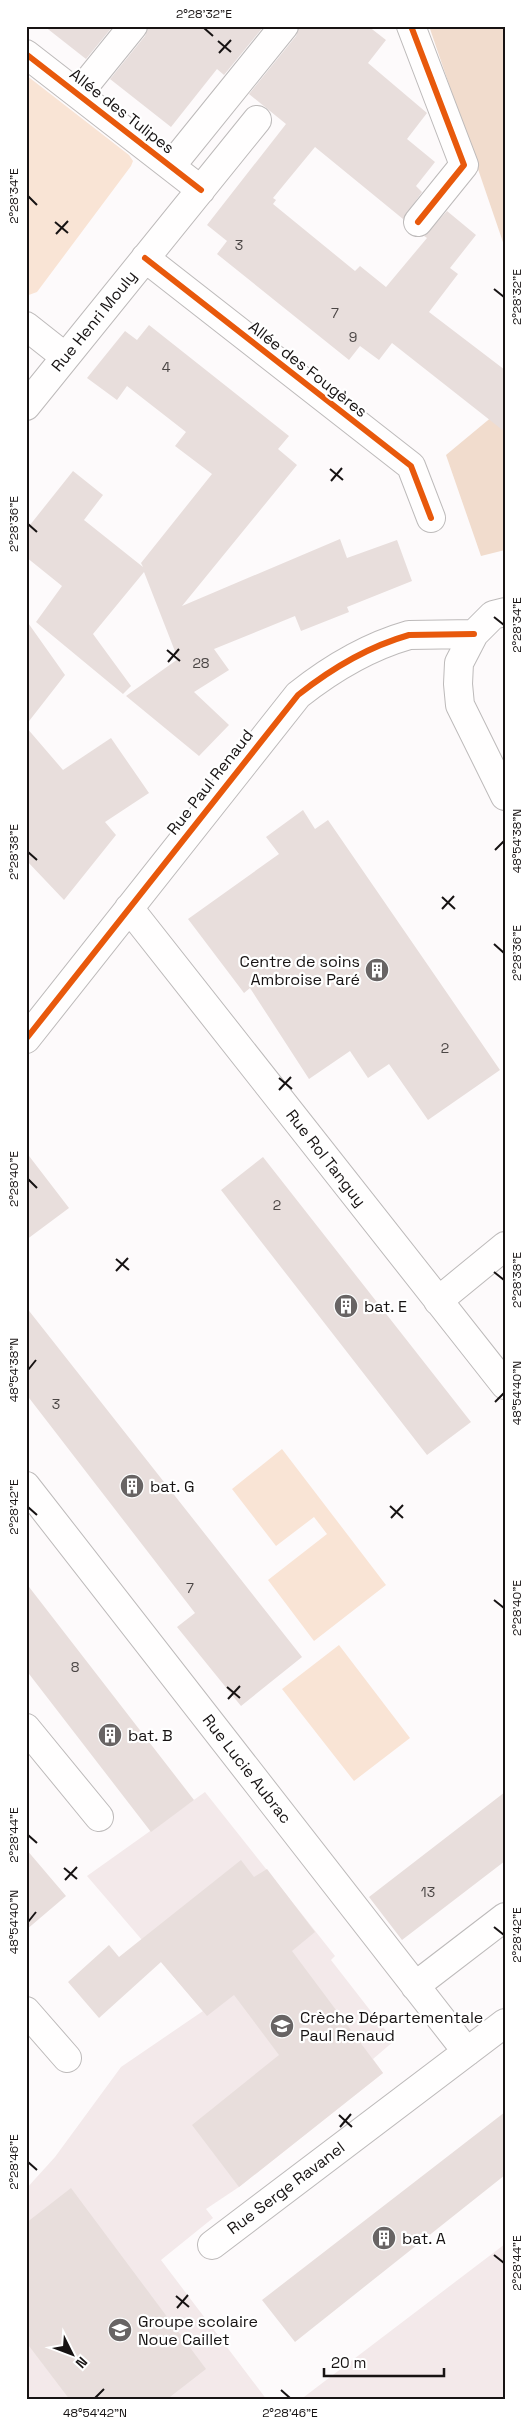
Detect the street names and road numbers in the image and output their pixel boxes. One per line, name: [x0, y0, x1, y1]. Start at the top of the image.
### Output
street label: Allée des Tulipes: [66, 64, 178, 158]
street label: Rue Henri Mouly: [47, 266, 141, 376]
street label: Allée des Fougères: [244, 316, 372, 422]
street label: Rue Paul Renaud: [162, 725, 258, 839]
street label: Rue Rol Tanguy: [281, 1105, 371, 1211]
street label: Rue Lucie Aubrac: [198, 1710, 296, 1828]
street label: Rue Serge Ravanel: [223, 2137, 349, 2239]

